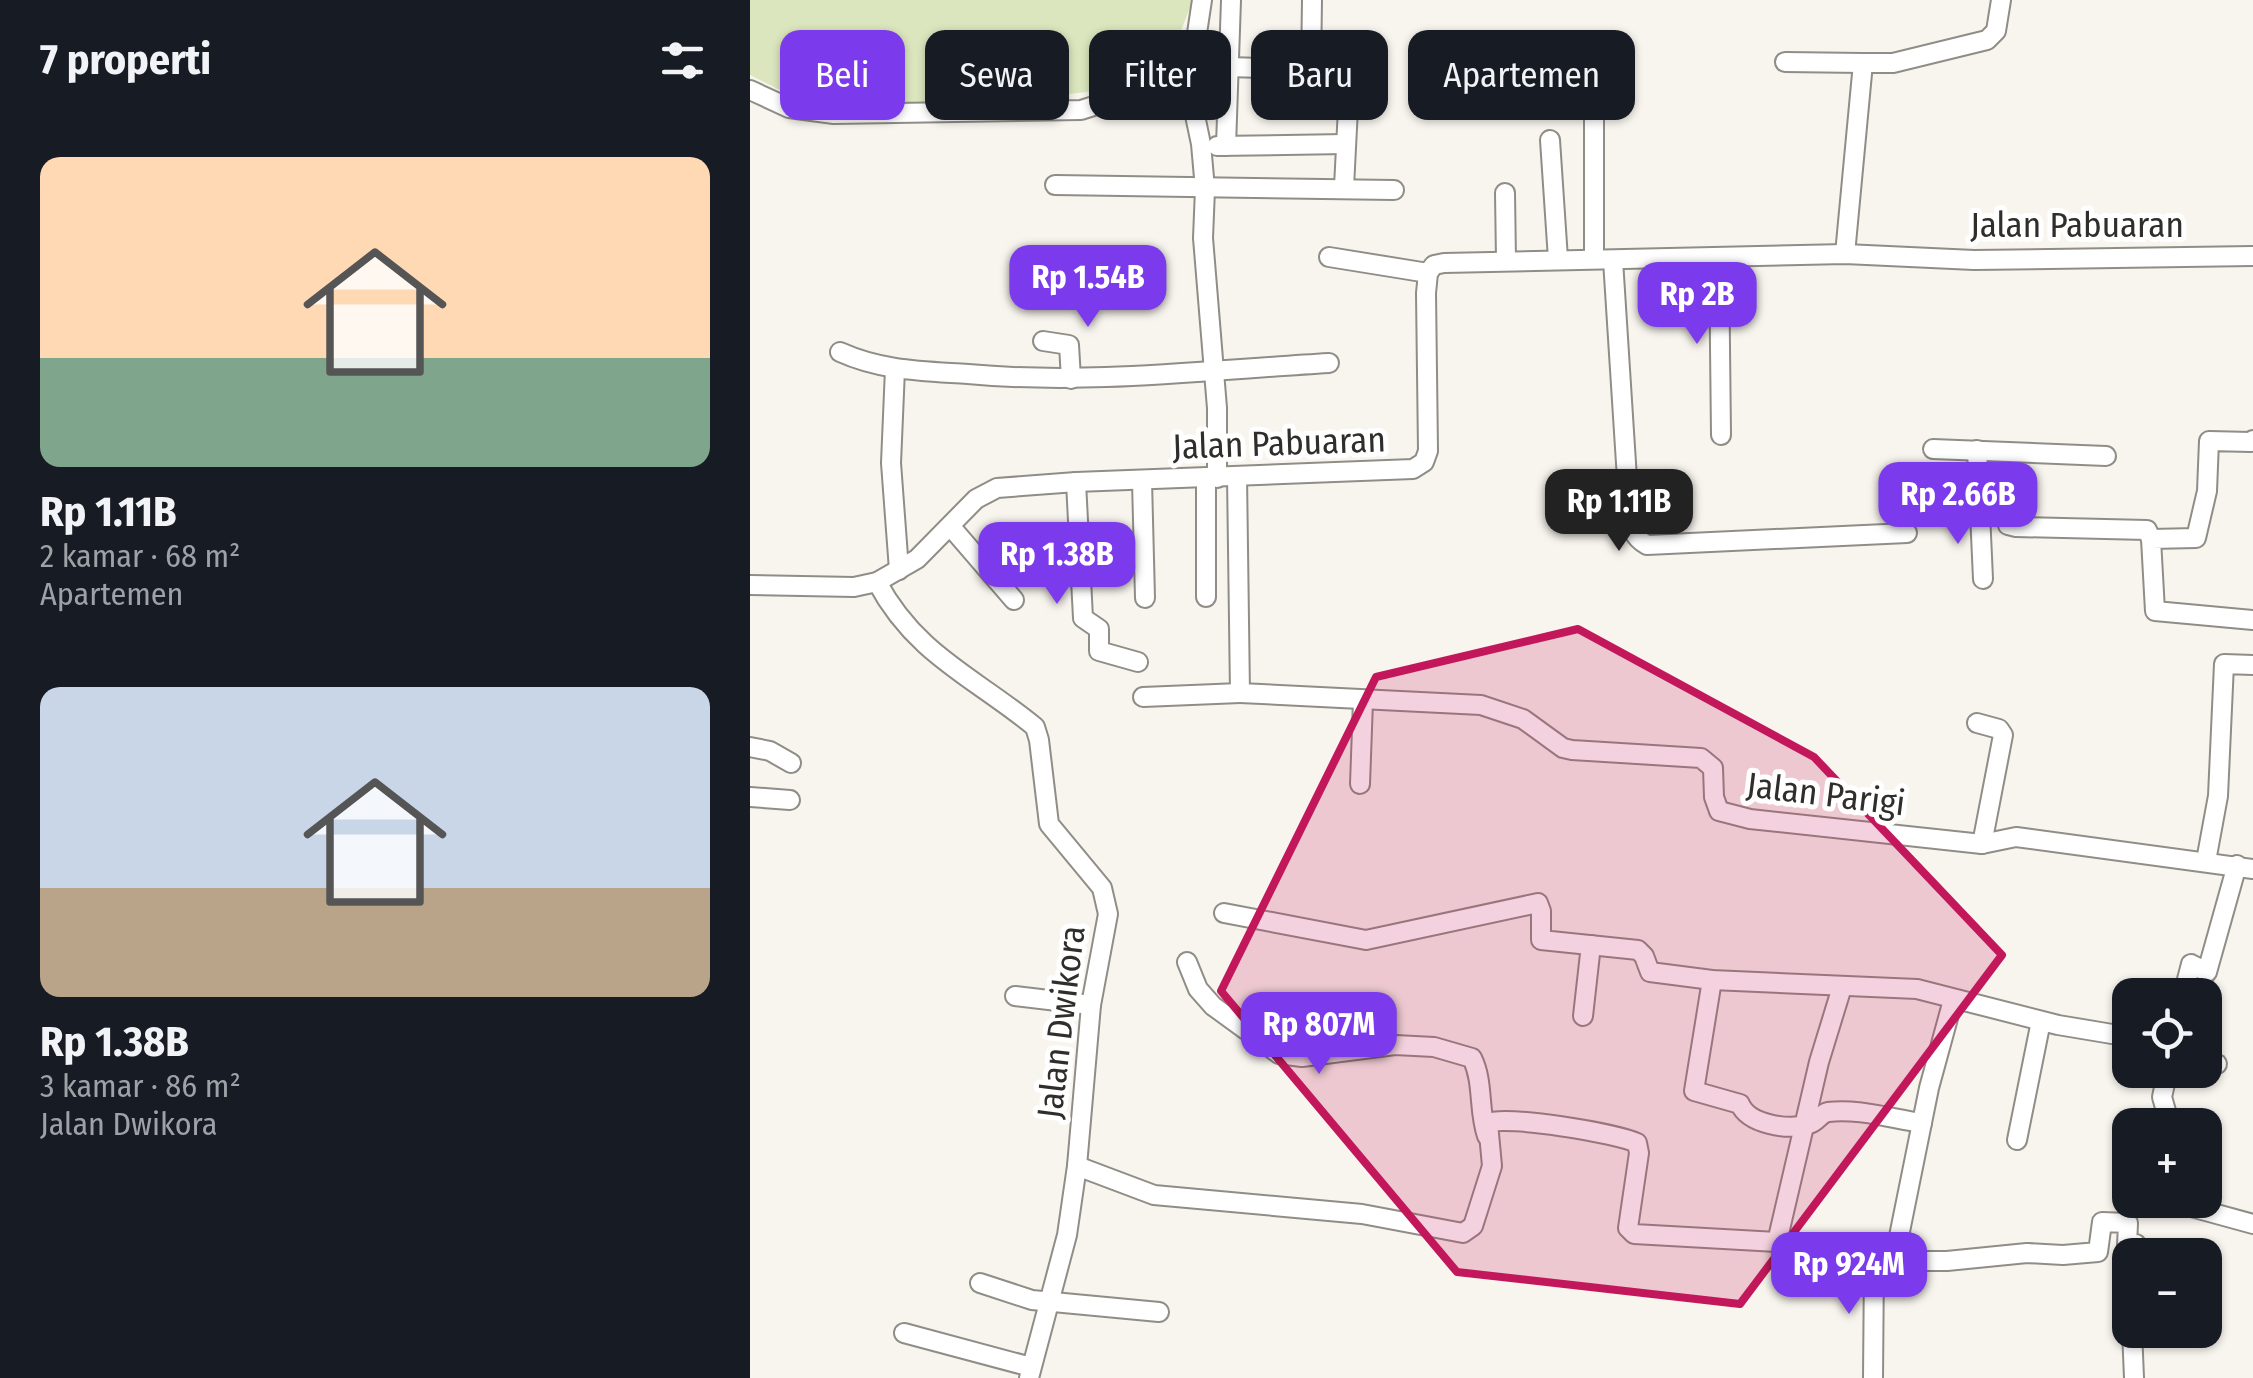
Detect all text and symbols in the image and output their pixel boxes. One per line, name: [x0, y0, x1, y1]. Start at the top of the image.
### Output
chip: Beli: [780, 30, 905, 120]
chip: Sewa: [925, 30, 1069, 120]
chip: Filter: [1089, 30, 1231, 120]
chip: Baru: [1251, 30, 1388, 120]
chip: Apartemen: [1408, 30, 1635, 120]
icon: filters: [655, 33, 710, 88]
text: 7 properti: [40, 35, 211, 85]
street label: Jalan Pabuaran: [1970, 204, 2184, 246]
icon: home: [285, 222, 465, 402]
pin: Rp 1.54B: [985, 245, 1191, 330]
text: Rp 1.54B: [1031, 258, 1145, 296]
pin: Rp 2B: [1627, 262, 1767, 347]
text: Rp 2B: [1660, 275, 1734, 313]
street label: Jalan Pabuaran: [1171, 418, 1387, 468]
pin: Rp 2.66B: [1855, 462, 2061, 547]
pin: Rp 1.11B: [1516, 469, 1722, 554]
text: Rp 2.66B: [1900, 475, 2016, 513]
text: Rp 1.11B: [1567, 482, 1671, 520]
text: Rp 1.11B: [40, 487, 177, 537]
pin: Rp 1.38B: [954, 522, 1160, 607]
text: Rp 1.38B: [1000, 535, 1114, 573]
text: 2 kamar · 68 m²: [40, 537, 240, 575]
text: Apartemen: [40, 575, 184, 613]
icon: home: [285, 752, 465, 932]
street label: Jalan Parigi: [1744, 763, 1908, 825]
street label: Jalan Dwikora: [1028, 923, 1094, 1121]
map controls: [2112, 978, 2222, 1348]
button: locate: [2112, 978, 2222, 1088]
pin: Rp 807M: [1227, 992, 1411, 1077]
text: Rp 807M: [1263, 1005, 1375, 1043]
text: Rp 1.38B: [40, 1017, 189, 1067]
text: 3 kamar · 86 m²: [40, 1067, 241, 1105]
text: Jalan Dwikora: [40, 1105, 217, 1143]
button: +: [2112, 1108, 2222, 1218]
pin: Rp 924M: [1757, 1232, 1941, 1317]
button: −: [2112, 1238, 2222, 1348]
text: Rp 924M: [1793, 1245, 1905, 1283]

